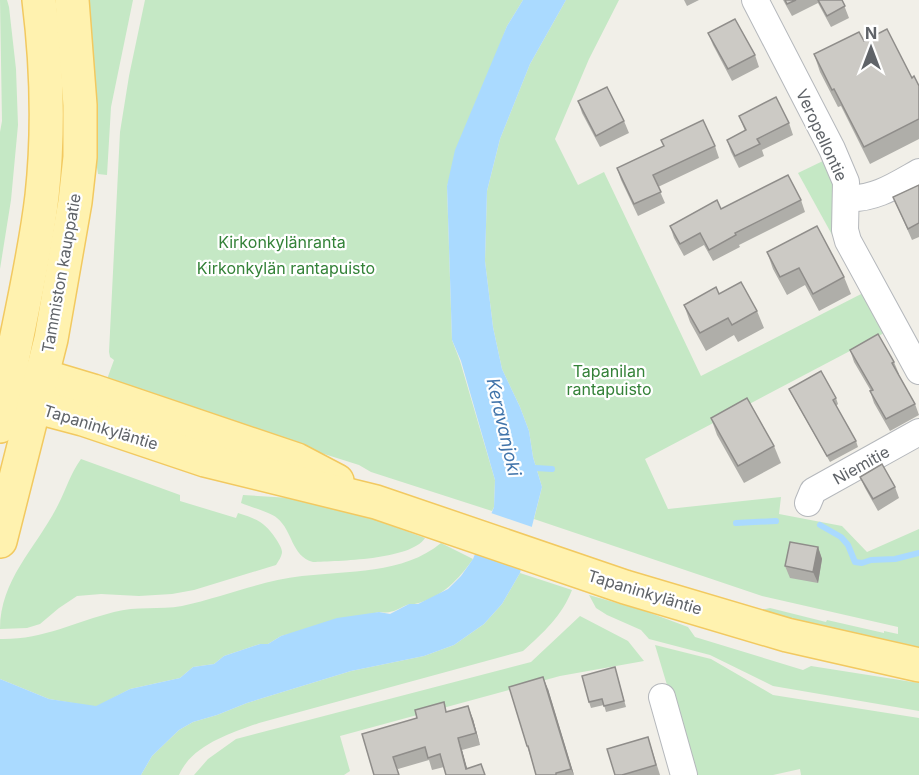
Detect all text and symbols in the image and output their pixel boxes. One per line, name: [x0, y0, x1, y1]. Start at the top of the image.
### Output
north arrow: [841, 18, 901, 78]
text: N: [865, 23, 877, 43]
street label: Veropellontie: [792, 86, 852, 184]
street label: Tammiston kauppatie: [37, 192, 85, 354]
park label: Kirkonkylänranta: [218, 232, 346, 252]
park label: Kirkonkylän rantapuisto: [197, 258, 375, 278]
park label: Tapanilan rantapuisto: [566, 361, 652, 399]
water label: Keravanjoki: [483, 376, 526, 479]
street label: Tapaninkyläntie: [41, 400, 161, 454]
street label: Niemitie: [829, 441, 893, 489]
street label: Tapaninkyläntie: [585, 565, 705, 619]

